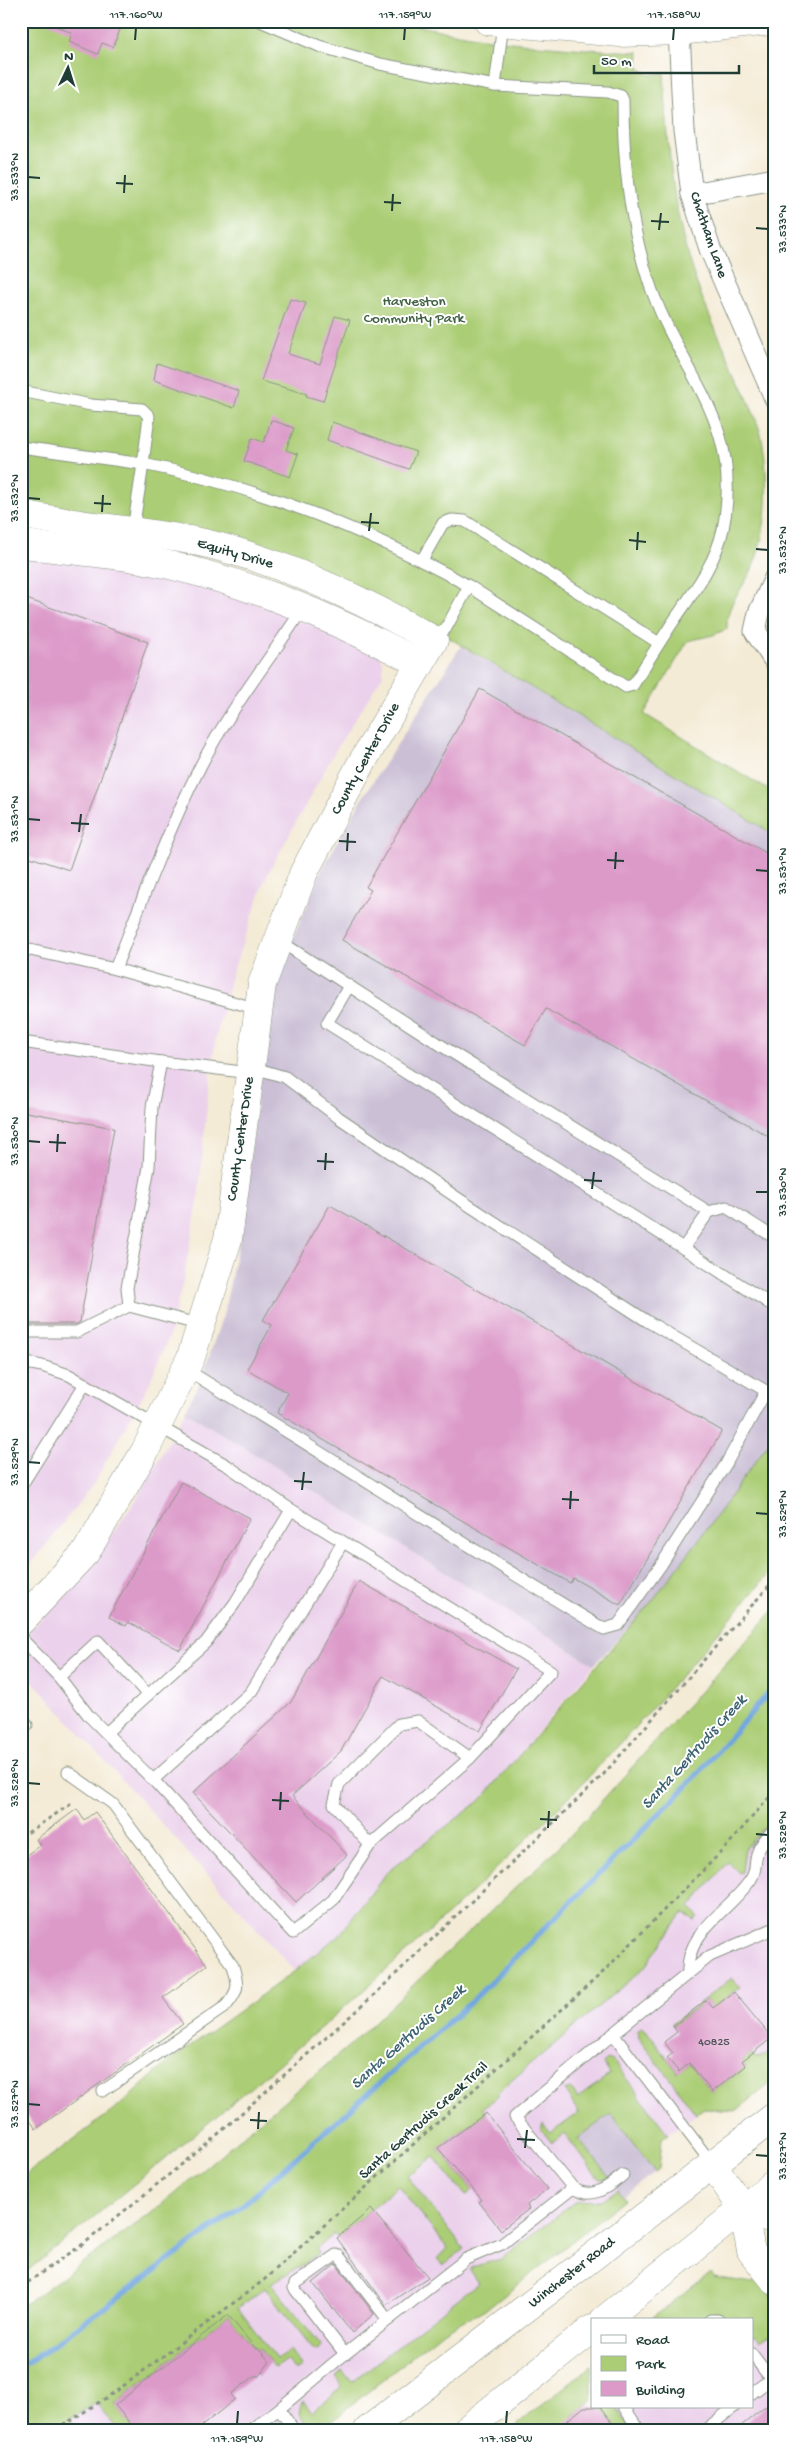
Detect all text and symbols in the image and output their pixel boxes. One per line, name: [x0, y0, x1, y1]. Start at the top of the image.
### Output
text: 117.160°W: [108, 9, 163, 23]
text: 117.159°W: [378, 9, 431, 23]
text: 117.158°W: [646, 9, 701, 23]
north arrow: [42, 42, 92, 92]
scale bar: [594, 42, 738, 74]
text: N: [64, 49, 74, 66]
text: 50 m: [601, 53, 632, 71]
text: 33.533°N: [9, 153, 23, 202]
street label: Chatham Lane: [685, 190, 731, 281]
text: 33.533°N: [777, 205, 791, 254]
park label: Harveston Community Park: [364, 293, 465, 328]
text: 33.532°N: [9, 474, 23, 523]
text: 33.532°N: [777, 526, 791, 575]
street label: Equity Drive: [195, 535, 275, 574]
street label: County Center Drive: [328, 700, 404, 818]
text: 33.531°N: [9, 795, 23, 843]
text: 33.531°N: [777, 847, 791, 895]
street label: County Center Drive: [223, 1075, 259, 1202]
text: 33.530°N: [9, 1116, 23, 1166]
text: 33.530°N: [777, 1167, 791, 1217]
text: 33.529°N: [9, 1438, 23, 1487]
text: 33.529°N: [777, 1490, 791, 1539]
water label: Santa Gertrudis Creek: [639, 1691, 753, 1814]
text: 33.528°N: [9, 1759, 23, 1808]
text: 33.528°N: [777, 1811, 791, 1860]
water label: Santa Gertrudis Creek: [348, 1980, 471, 2094]
house number: 40825: [698, 2036, 730, 2050]
street label: Santa Gertrudis Creek Trail: [356, 2058, 492, 2184]
text: 33.527°N: [9, 2080, 23, 2129]
text: 33.527°N: [777, 2132, 791, 2181]
street label: Winchester Road: [525, 2233, 620, 2312]
legend: [591, 2318, 754, 2408]
text: Road: [636, 2332, 670, 2350]
text: Park: [635, 2356, 666, 2374]
text: Building: [635, 2382, 685, 2400]
text: 117.159°W: [210, 2433, 263, 2447]
text: 117.158°W: [478, 2433, 533, 2447]

